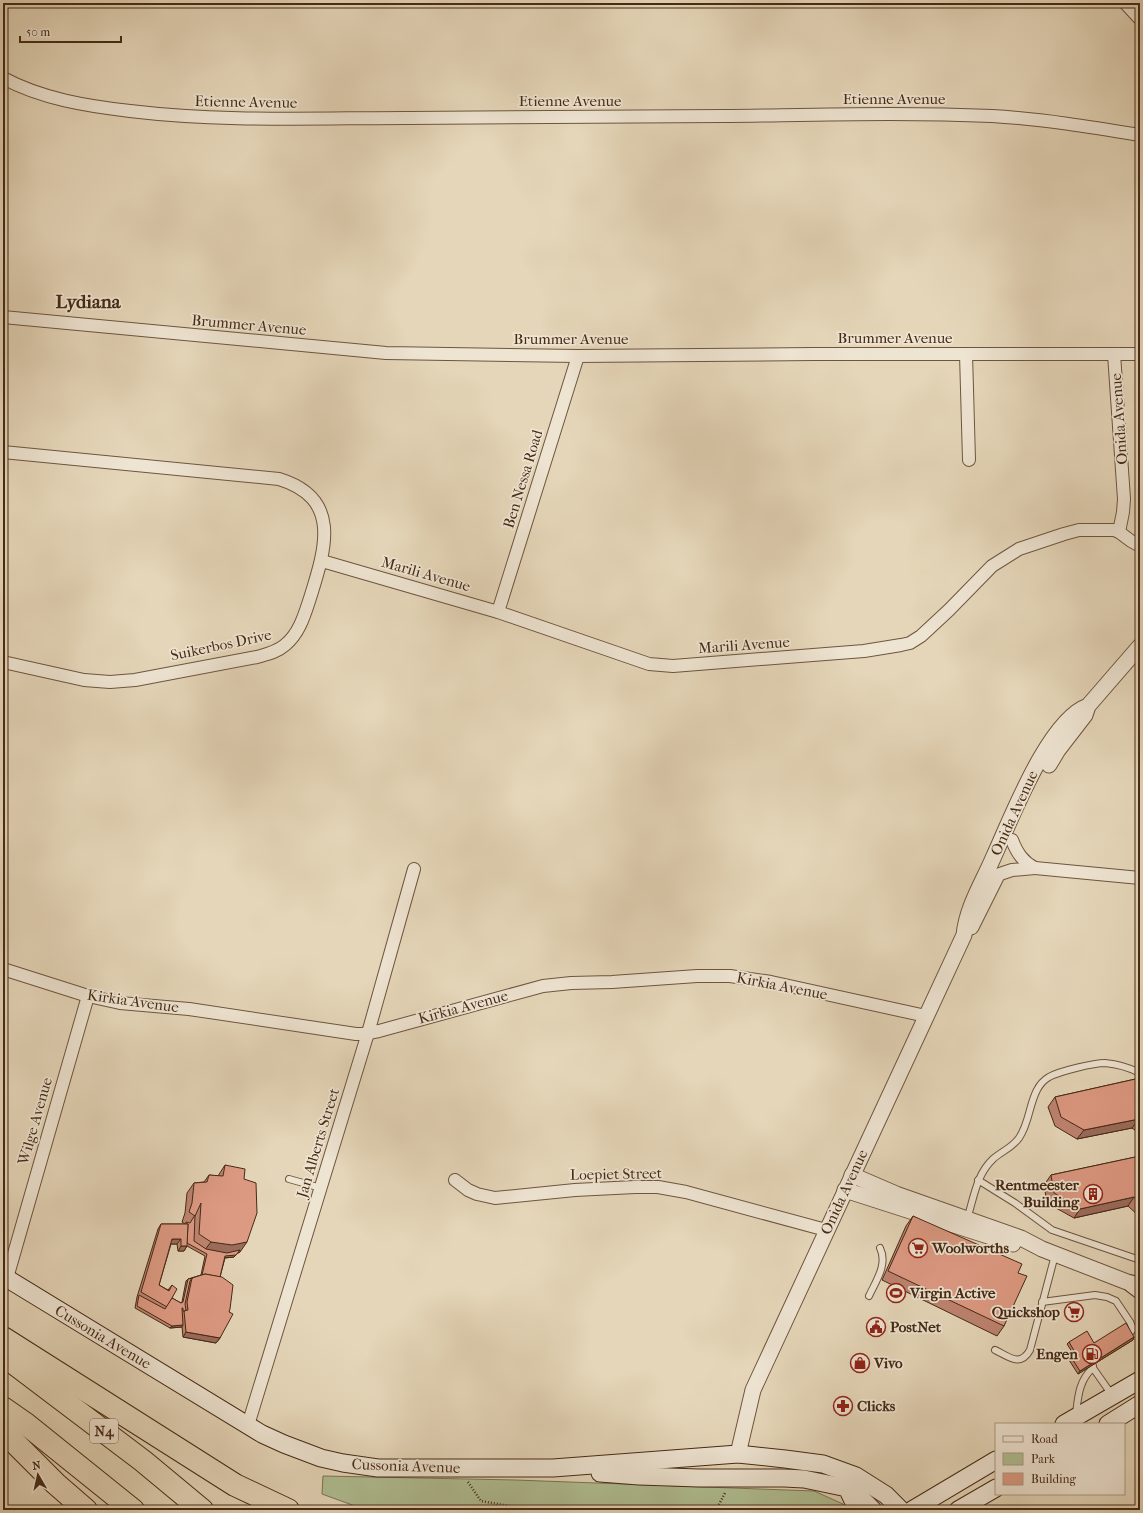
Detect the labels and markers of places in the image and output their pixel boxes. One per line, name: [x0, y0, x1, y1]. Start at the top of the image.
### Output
place label: Rentmeester Building: [995, 1176, 1080, 1211]
building icon: Rentmeester Building: [1082, 1183, 1104, 1205]
supermarket icon: Woolworths: [907, 1237, 929, 1259]
place label: Woolworths: [931, 1239, 1009, 1257]
sports icon: Virgin Active: [885, 1282, 907, 1304]
place label: Virgin Active: [909, 1284, 996, 1302]
supermarket icon: Quickshop: [1063, 1301, 1085, 1323]
place label: Quickshop: [992, 1303, 1060, 1321]
public building icon: PostNet: [865, 1316, 887, 1338]
place label: PostNet: [890, 1318, 942, 1336]
fuel station icon: Engen: [1081, 1343, 1103, 1365]
place label: Engen: [1036, 1345, 1078, 1363]
shop icon: Vivo: [849, 1352, 871, 1374]
place label: Vivo: [873, 1354, 903, 1372]
pharmacy icon: Clicks: [832, 1395, 854, 1417]
place label: Clicks: [857, 1397, 896, 1415]

